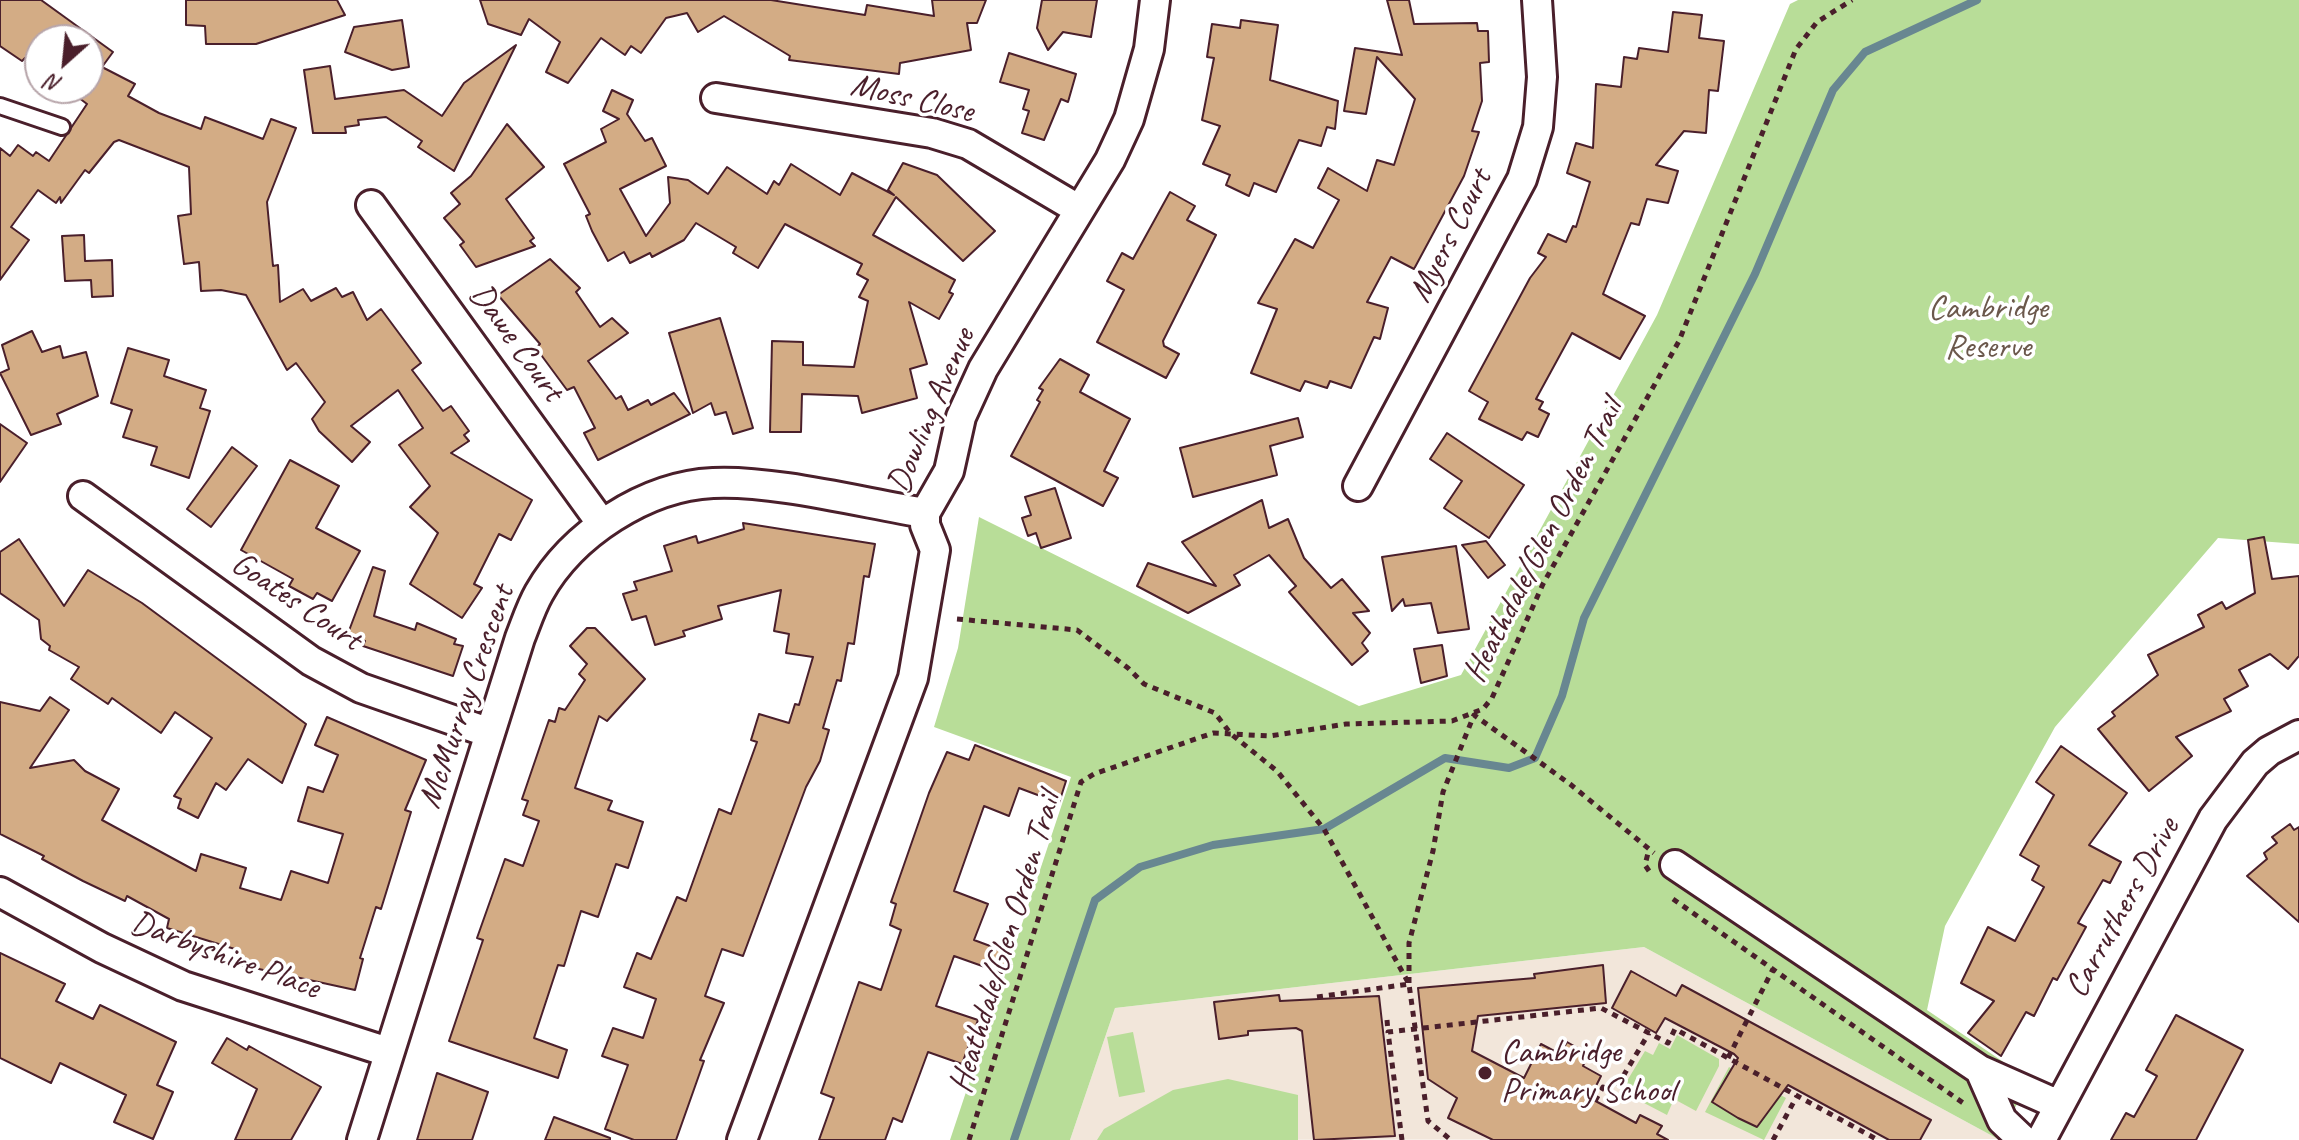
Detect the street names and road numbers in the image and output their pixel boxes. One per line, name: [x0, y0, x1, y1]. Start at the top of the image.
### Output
street label: Moss Close: [847, 65, 977, 133]
street label: Myers Court: [1400, 163, 1502, 309]
street label: Dawe Court: [460, 276, 572, 410]
street label: Dowling Avenue: [879, 322, 985, 500]
street label: Heathdale/Glen Orden Trail: [1455, 393, 1633, 689]
street label: Goates Court: [223, 544, 369, 660]
street label: McMurray Crescent: [410, 580, 524, 814]
street label: Heathdale/Glen Orden Trail: [941, 788, 1071, 1098]
street label: Carruthers Drive: [2057, 811, 2189, 1005]
street label: Darbyshire Place: [125, 903, 325, 1009]

